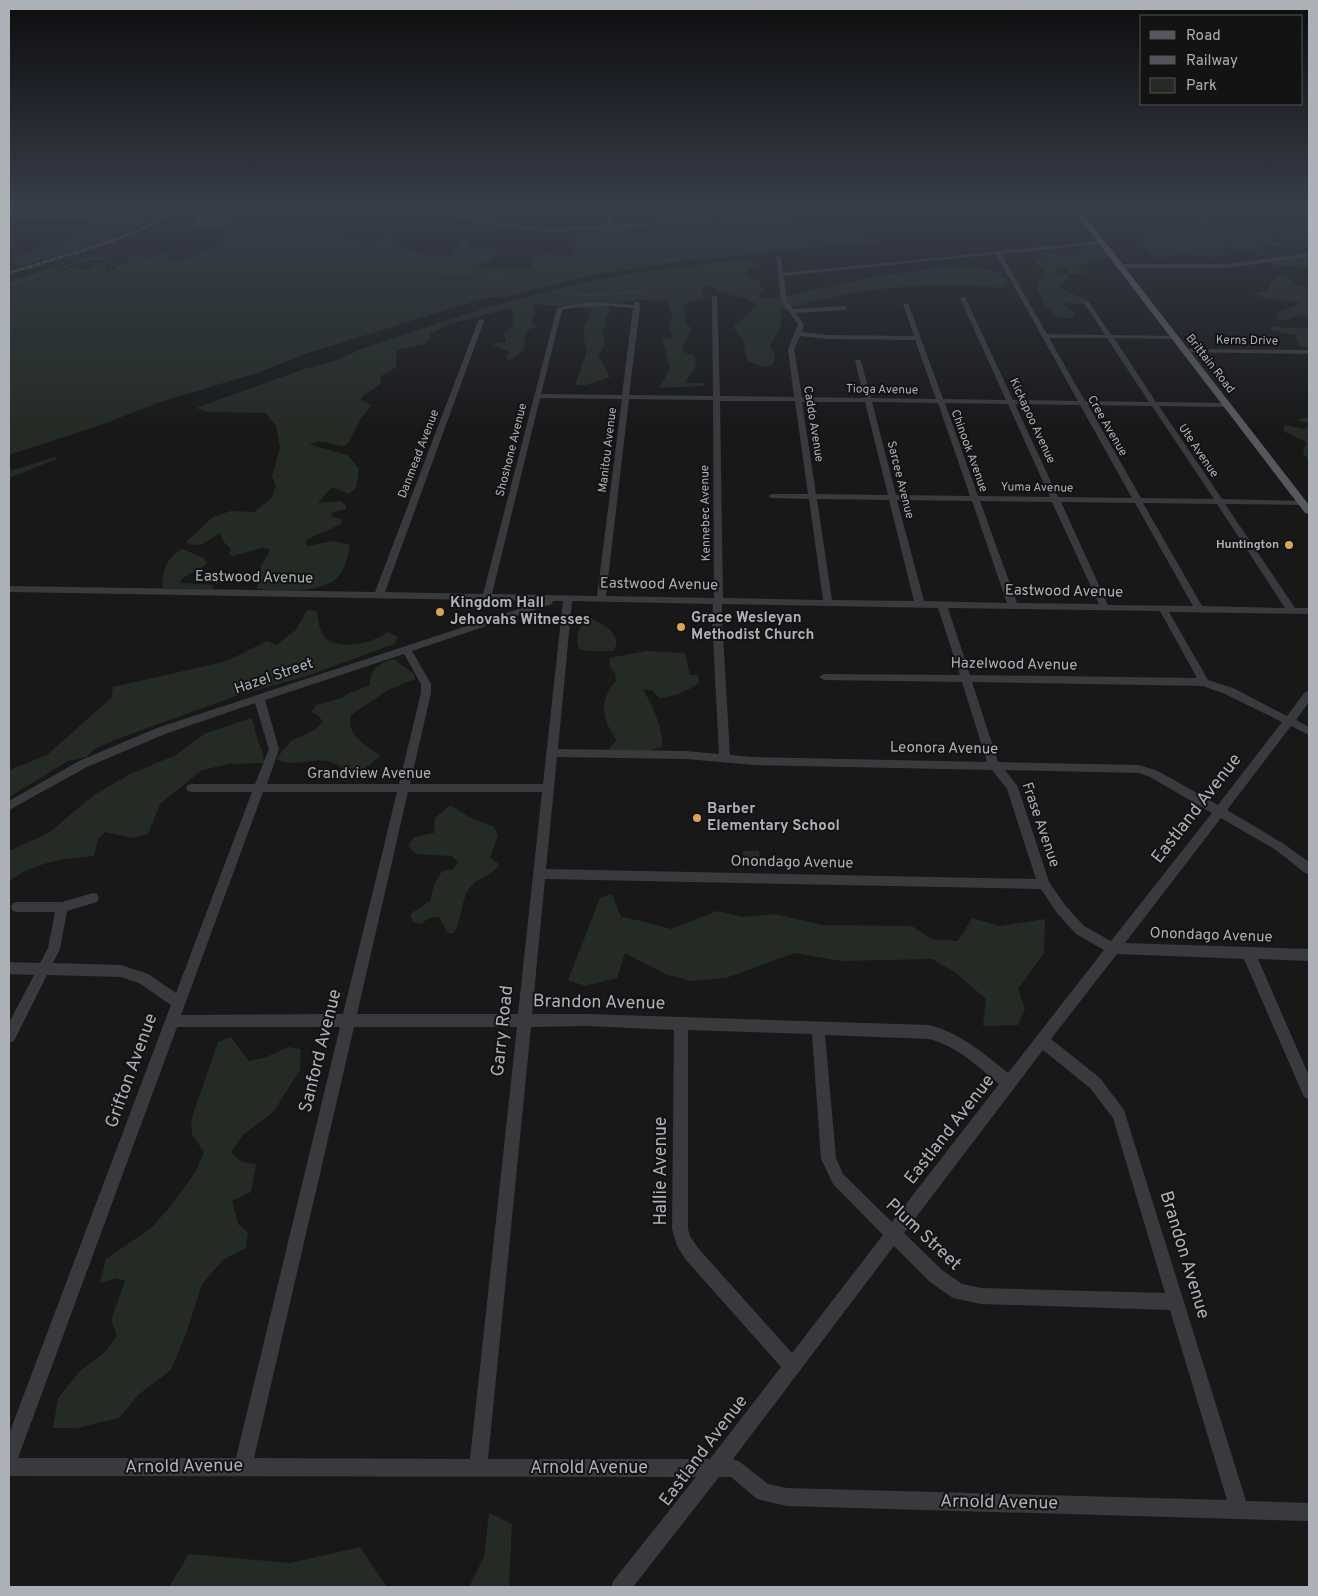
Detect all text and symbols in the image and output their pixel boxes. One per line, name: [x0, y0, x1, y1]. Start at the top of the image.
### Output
legend: [1140, 15, 1303, 105]
text: Road: [1186, 27, 1221, 46]
text: Railway: [1186, 52, 1238, 71]
text: Park: [1186, 77, 1217, 96]
street label: Brittain Road: [1182, 331, 1238, 397]
street label: Kerns Drive: [1216, 332, 1278, 350]
street label: Kickapoo Avenue: [1005, 376, 1059, 466]
street label: Tioga Avenue: [846, 381, 918, 399]
street label: Caddo Avenue: [799, 385, 827, 463]
street label: Cree Avenue: [1083, 393, 1131, 459]
street label: Shoshone Avenue: [493, 402, 531, 498]
street label: Manitou Avenue: [595, 406, 621, 494]
street label: Danmead Avenue: [395, 407, 443, 501]
street label: Chinook Avenue: [947, 407, 991, 495]
street label: Ute Avenue: [1174, 421, 1222, 481]
street label: Sarcee Avenue: [883, 439, 917, 521]
street label: Kennebec Avenue: [697, 465, 715, 561]
street label: Yuma Avenue: [1000, 479, 1074, 497]
place label: Huntington: [1216, 537, 1279, 553]
marker: Huntington: [1283, 539, 1295, 551]
street label: Eastwood Avenue: [195, 567, 313, 589]
street label: Eastwood Avenue: [600, 574, 718, 596]
street label: Eastwood Avenue: [1005, 581, 1123, 603]
place label: Kingdom Hall Jehovahs Witnesses: [450, 594, 590, 630]
marker: Kingdom Hall Jehovahs Witnesses: [434, 606, 446, 618]
place label: Grace Wesleyan Methodist Church: [691, 609, 814, 645]
marker: Grace Wesleyan Methodist Church: [675, 621, 687, 633]
street label: Hazelwood Avenue: [951, 654, 1077, 676]
street label: Hazel Street: [232, 655, 316, 699]
street label: Leonora Avenue: [890, 739, 998, 759]
street label: Eastland Avenue: [1147, 749, 1247, 869]
street label: Grandview Avenue: [307, 765, 431, 784]
street label: Frase Avenue: [1017, 780, 1063, 870]
place label: Barber Elementary School: [707, 800, 840, 836]
marker: Barber Elementary School: [691, 812, 703, 824]
street label: Onondago Avenue: [730, 852, 854, 874]
street label: Onondago Avenue: [1149, 924, 1273, 948]
street label: Garry Road: [487, 984, 519, 1078]
street label: Sanford Avenue: [295, 987, 347, 1115]
street label: Brandon Avenue: [533, 990, 665, 1016]
street label: Grifton Avenue: [101, 1010, 163, 1132]
street label: Eastland Avenue: [900, 1070, 1000, 1190]
street label: Hallie Avenue: [650, 1117, 673, 1225]
street label: Brandon Avenue: [1154, 1188, 1214, 1322]
street label: Plum Street: [880, 1194, 966, 1276]
street label: Eastland Avenue: [655, 1391, 753, 1511]
street label: Arnold Avenue: [125, 1454, 243, 1480]
street label: Arnold Avenue: [530, 1457, 648, 1480]
street label: Arnold Avenue: [940, 1490, 1058, 1516]

